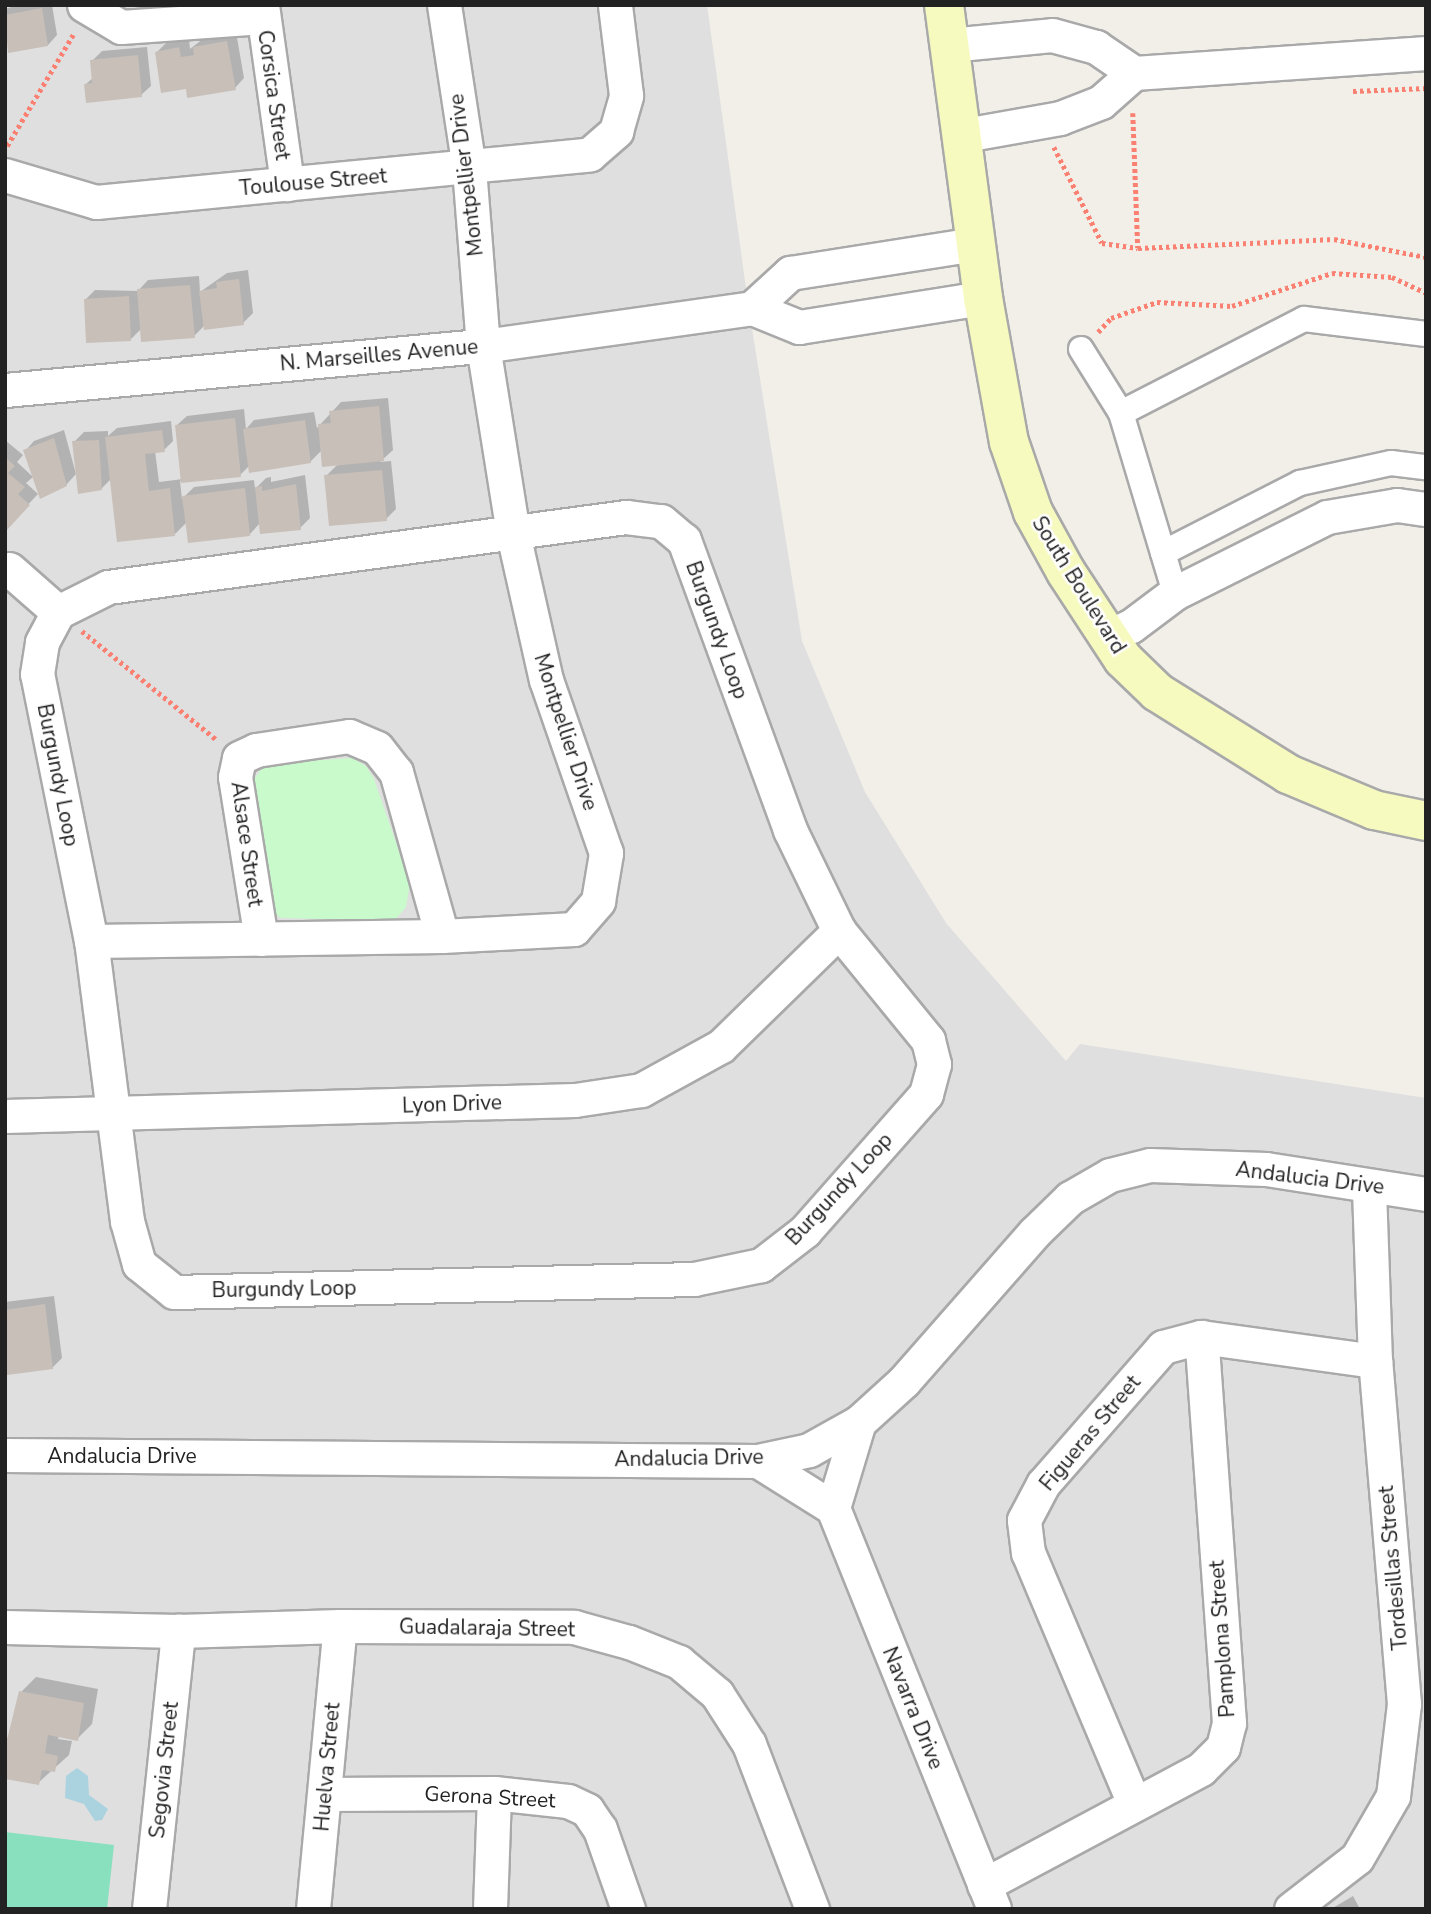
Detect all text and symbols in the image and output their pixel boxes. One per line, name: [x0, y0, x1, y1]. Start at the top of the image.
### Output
street label: Corsica Street: [252, 28, 296, 162]
street label: Montpellier Drive: [444, 92, 488, 258]
street label: Toulouse Street: [238, 163, 388, 201]
street label: N. Marseilles Avenue: [279, 334, 479, 376]
street label: South Boulevard: [1027, 512, 1131, 658]
street label: Burgundy Loop: [680, 558, 754, 702]
street label: Montpellier Drive: [529, 650, 603, 814]
street label: Burgundy Loop: [32, 702, 84, 848]
street label: Alsace Street: [226, 780, 268, 908]
street label: Lyon Drive: [402, 1090, 502, 1118]
street label: Burgundy Loop: [780, 1127, 898, 1251]
street label: Andalucia Drive: [1234, 1156, 1386, 1200]
street label: Burgundy Loop: [211, 1275, 357, 1303]
street label: Figueras Street: [1034, 1370, 1146, 1496]
street label: Andalucia Drive: [47, 1443, 197, 1469]
street label: Andalucia Drive: [614, 1444, 764, 1472]
street label: Tordesillas Street: [1373, 1485, 1413, 1651]
street label: Pamplona Street: [1204, 1559, 1240, 1719]
street label: Guadalaraja Street: [399, 1614, 575, 1642]
street label: Navarra Drive: [877, 1643, 949, 1773]
street label: Segovia Street: [144, 1700, 184, 1840]
street label: Huelva Street: [309, 1701, 345, 1833]
street label: Gerona Street: [424, 1781, 556, 1813]

